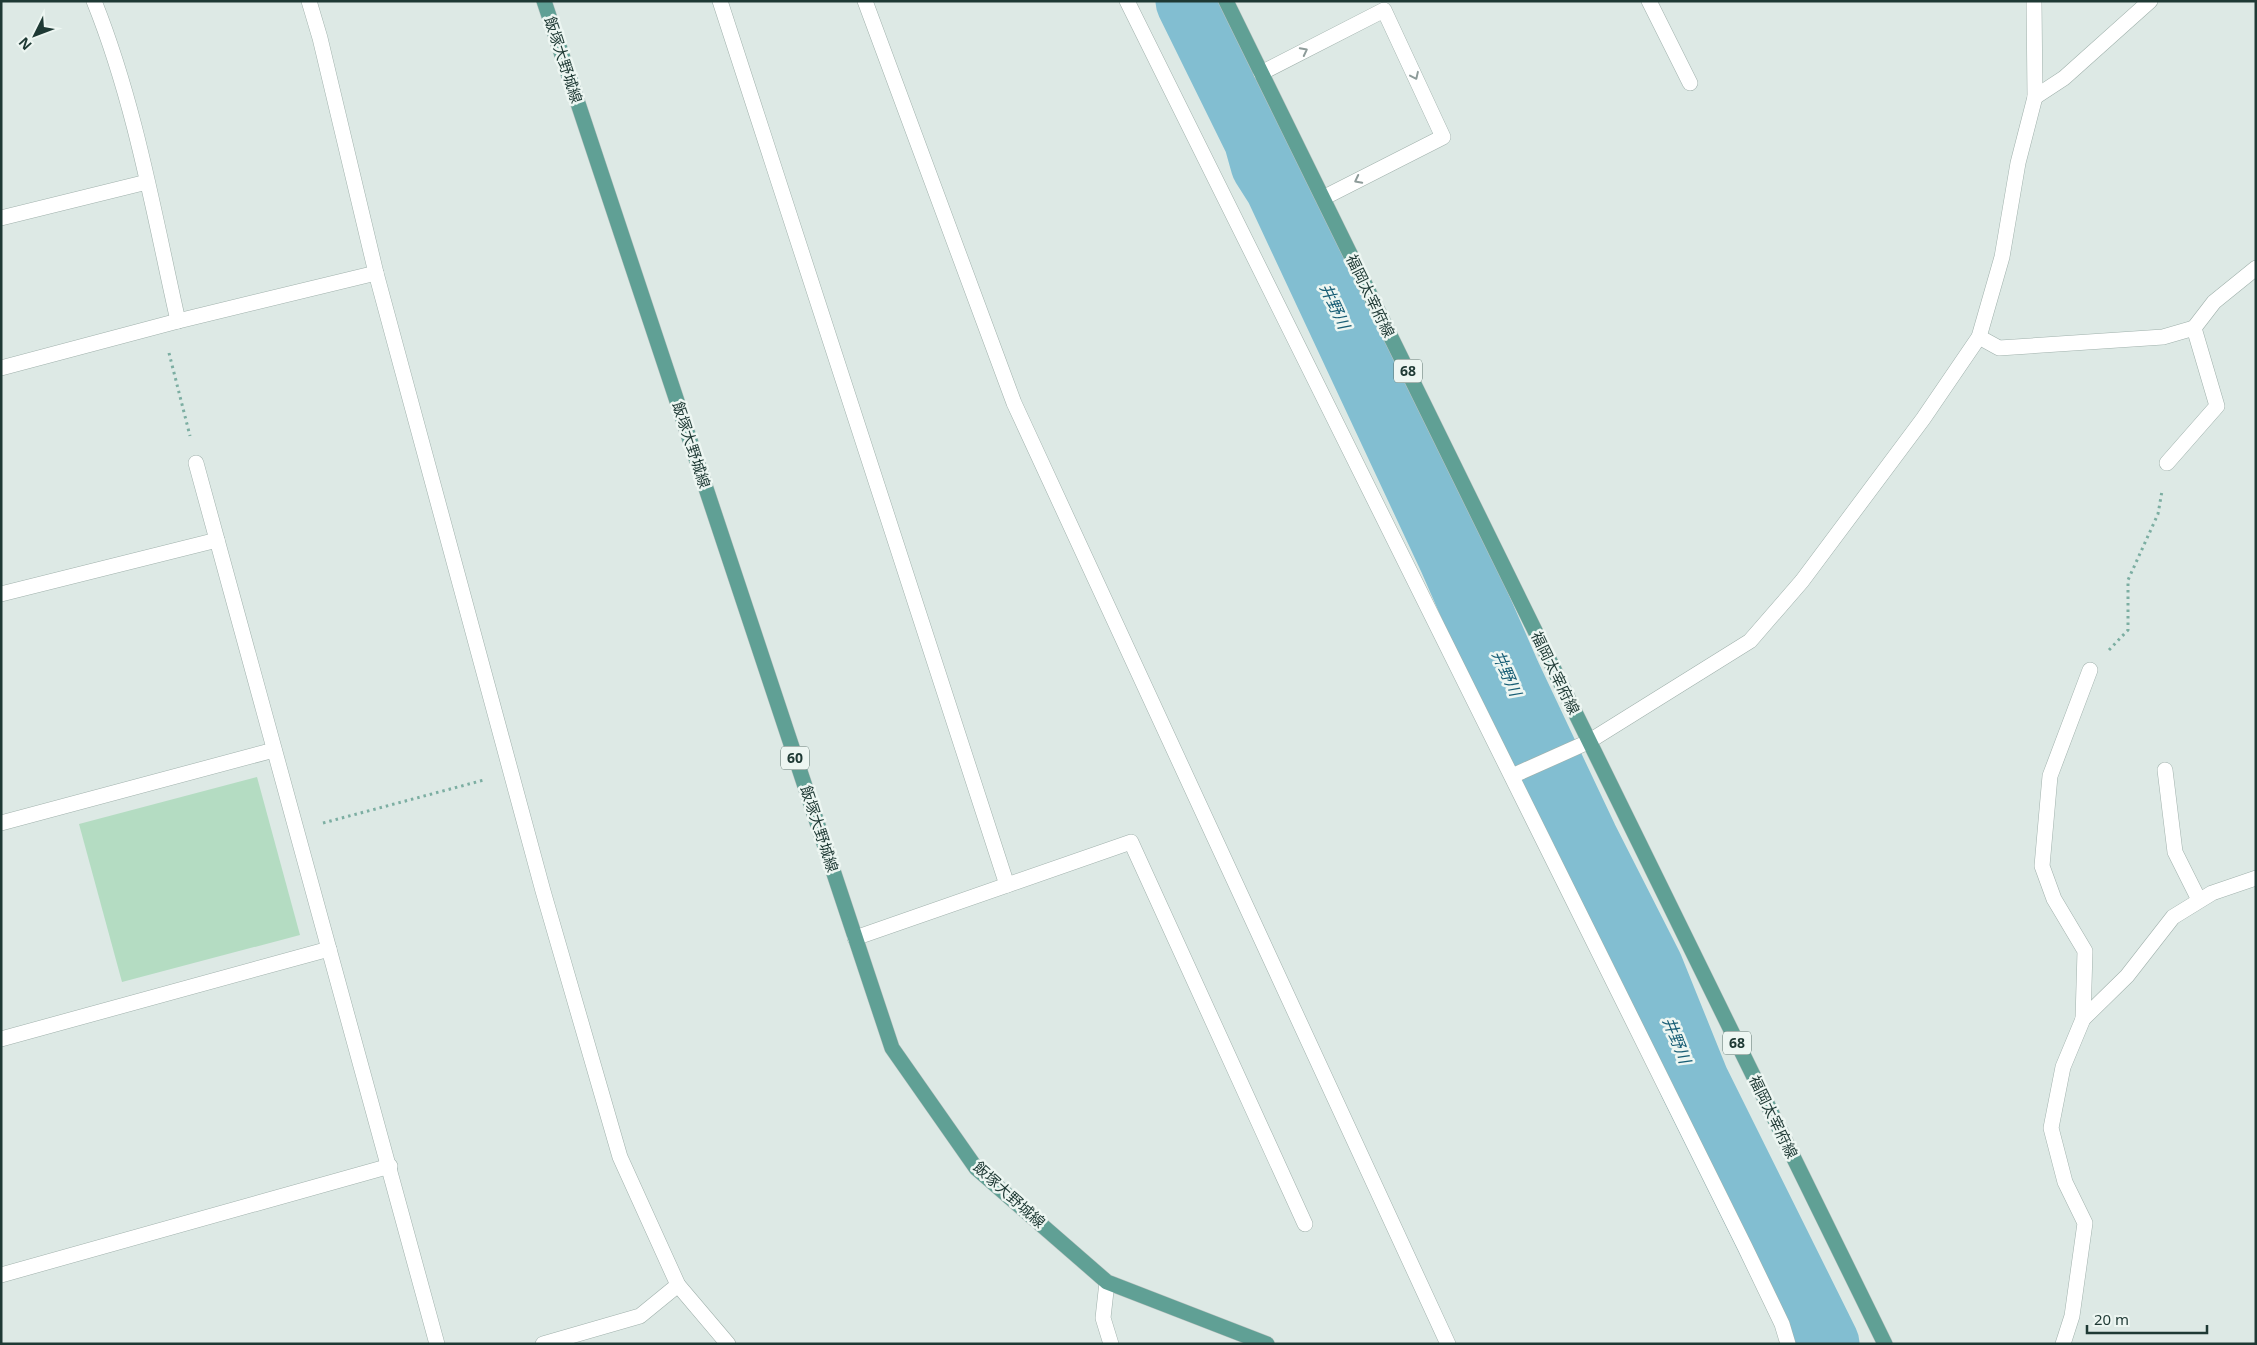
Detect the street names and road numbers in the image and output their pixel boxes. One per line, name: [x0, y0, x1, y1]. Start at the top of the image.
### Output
street label: 飯塚大野城線: [541, 14, 587, 106]
street label: 福岡太宰府線: [1342, 251, 1400, 340]
road number: 68: [1394, 360, 1422, 382]
street label: 飯塚大野城線: [669, 399, 715, 491]
street label: 福岡太宰府線: [1527, 628, 1585, 717]
road number: 60: [781, 746, 809, 770]
street label: 飯塚大野城線: [797, 783, 843, 875]
road number: 68: [1723, 1032, 1751, 1054]
street label: 福岡太宰府線: [1745, 1072, 1803, 1161]
street label: 飯塚大野城線: [970, 1157, 1050, 1232]

